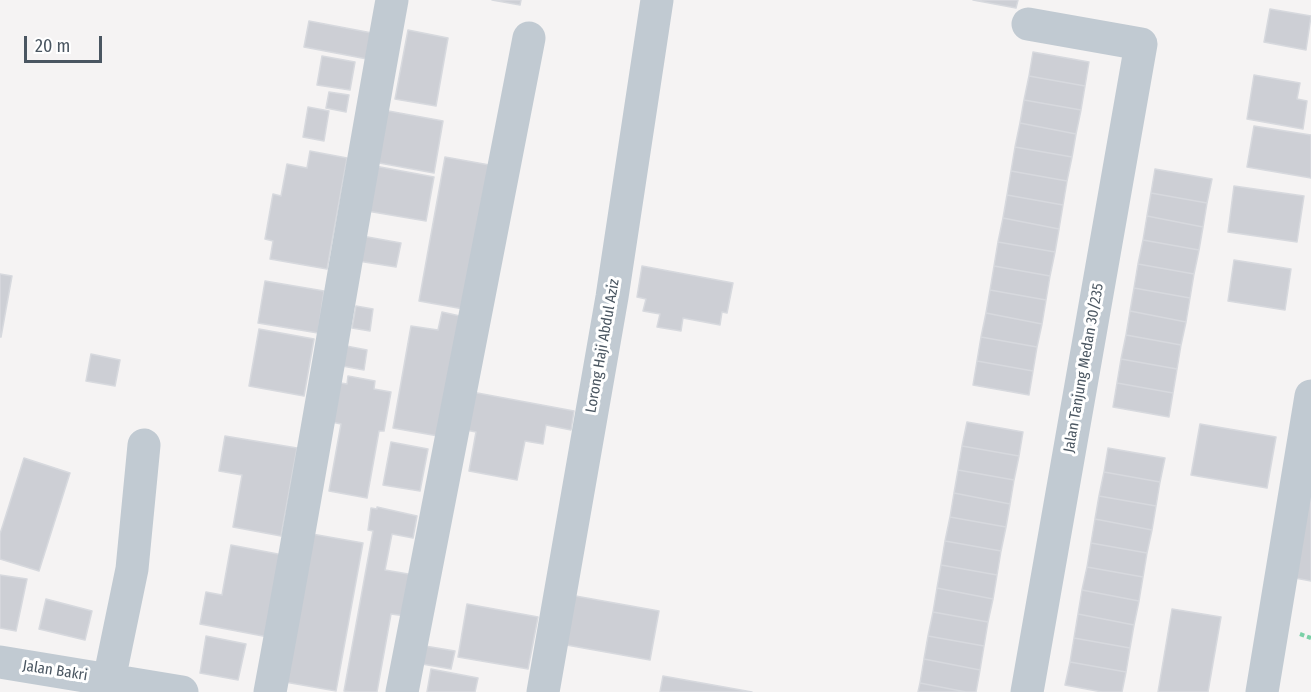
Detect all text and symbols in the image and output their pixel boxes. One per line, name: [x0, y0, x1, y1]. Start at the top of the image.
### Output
scale bar: [27, 24, 105, 62]
text: 20 m: [35, 35, 70, 57]
street label: Lorong Haji Abdul Aziz: [582, 278, 624, 414]
street label: Jalan Tanjung Medan 30/235: [1060, 282, 1108, 454]
street label: Jalan Bakri: [21, 657, 89, 685]

